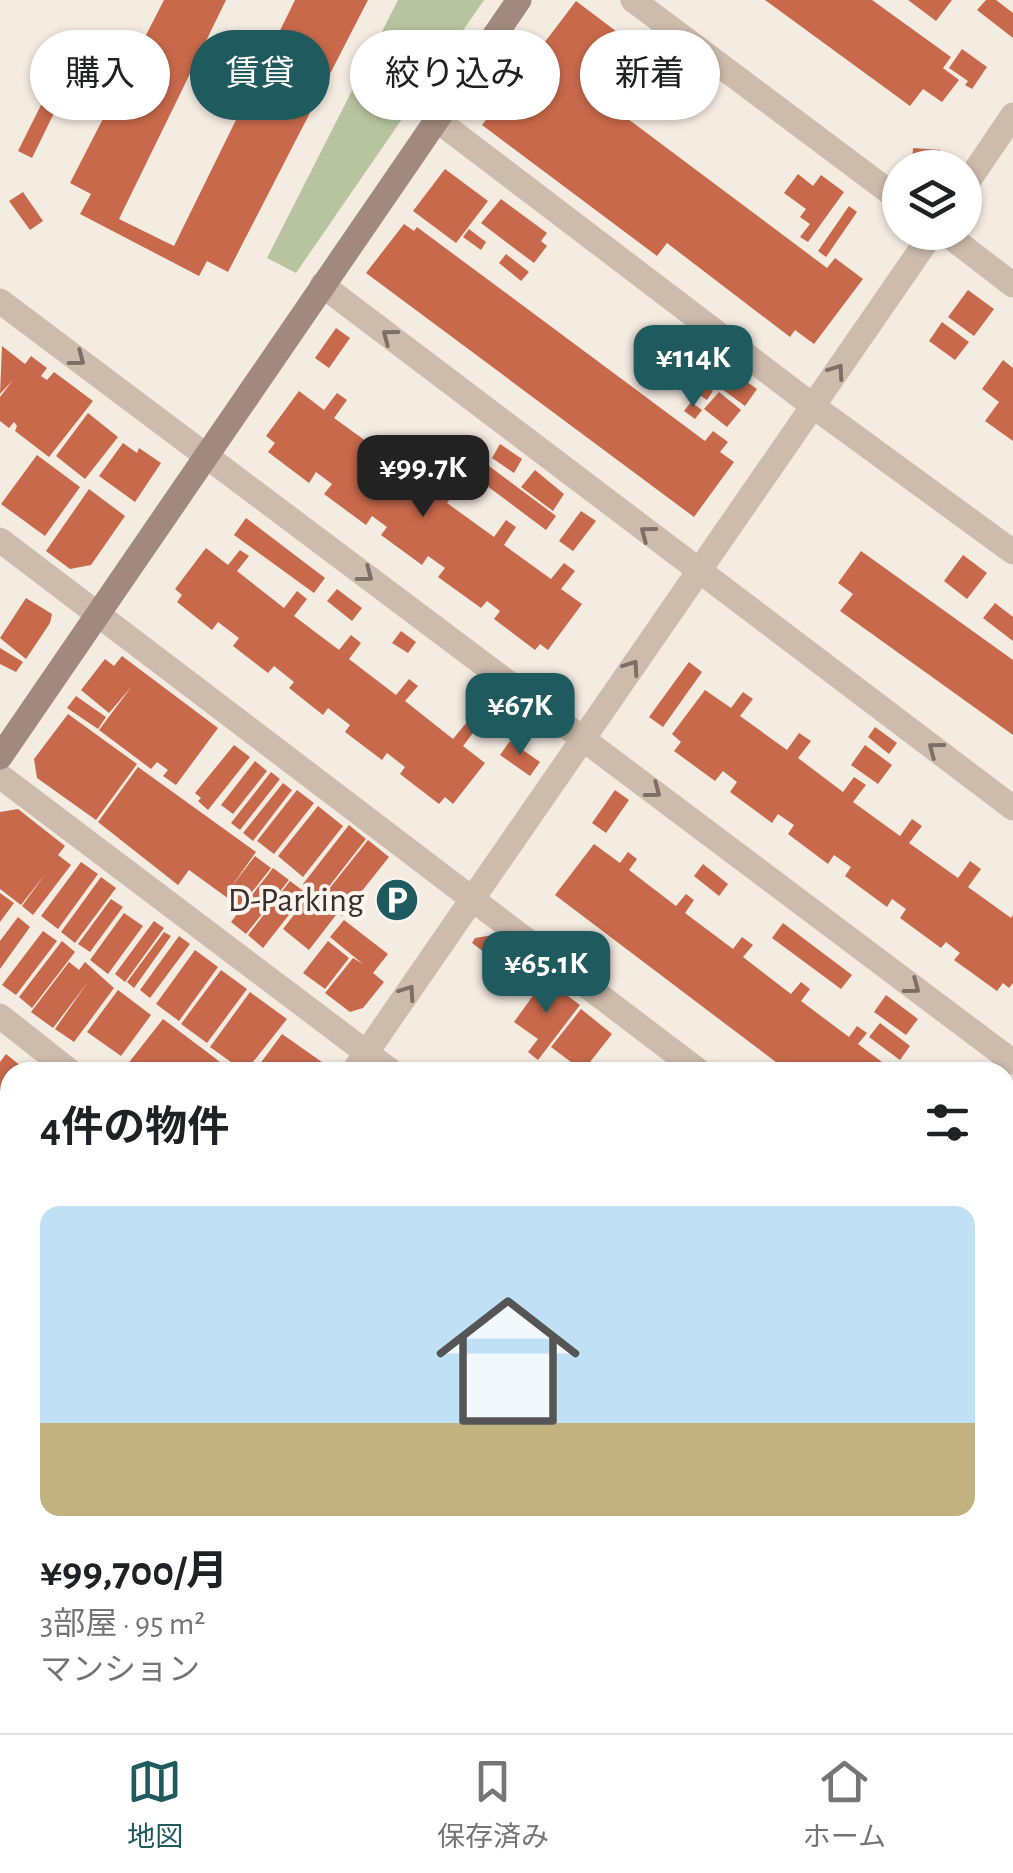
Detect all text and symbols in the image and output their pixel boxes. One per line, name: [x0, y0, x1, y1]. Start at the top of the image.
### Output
chip: 購入: [30, 30, 170, 120]
chip: 賃貸: [190, 30, 330, 120]
chip: 絞り込み: [350, 30, 560, 120]
chip: 新着: [580, 30, 720, 120]
map controls: [882, 150, 982, 250]
button: layers: [882, 150, 982, 250]
pin: ¥114K: [623, 325, 763, 410]
one-way arrow: [382, 330, 400, 348]
text: ¥114K: [656, 341, 730, 373]
one-way arrow: [67, 348, 85, 365]
one-way arrow: [825, 364, 843, 382]
pin: ¥99.7K: [342, 435, 504, 520]
text: ¥99.7K: [379, 451, 467, 483]
one-way arrow: [640, 527, 658, 544]
one-way arrow: [355, 563, 373, 580]
one-way arrow: [620, 660, 639, 678]
pin: ¥67K: [461, 673, 579, 758]
text: ¥67K: [488, 689, 552, 721]
one-way arrow: [928, 744, 946, 761]
one-way arrow: [643, 779, 661, 796]
parking icon: D-Parking: [374, 877, 420, 923]
place label: D-Parking: [228, 883, 364, 918]
pin: ¥65.1K: [465, 931, 627, 1016]
text: ¥65.1K: [504, 947, 588, 979]
one-way arrow: [902, 975, 920, 992]
one-way arrow: [396, 985, 414, 1004]
icon: filters: [920, 1095, 975, 1150]
text: 4件の物件: [40, 1107, 229, 1149]
icon: home: [418, 1271, 598, 1451]
text: ¥99,700/月: [40, 1551, 228, 1593]
text: 3部屋 · 95 m²: [40, 1608, 206, 1640]
text: マンション: [40, 1654, 200, 1686]
tab: 地図: [127, 1754, 183, 1855]
tab: 保存済み: [437, 1754, 549, 1855]
tab: ホーム: [803, 1754, 886, 1855]

